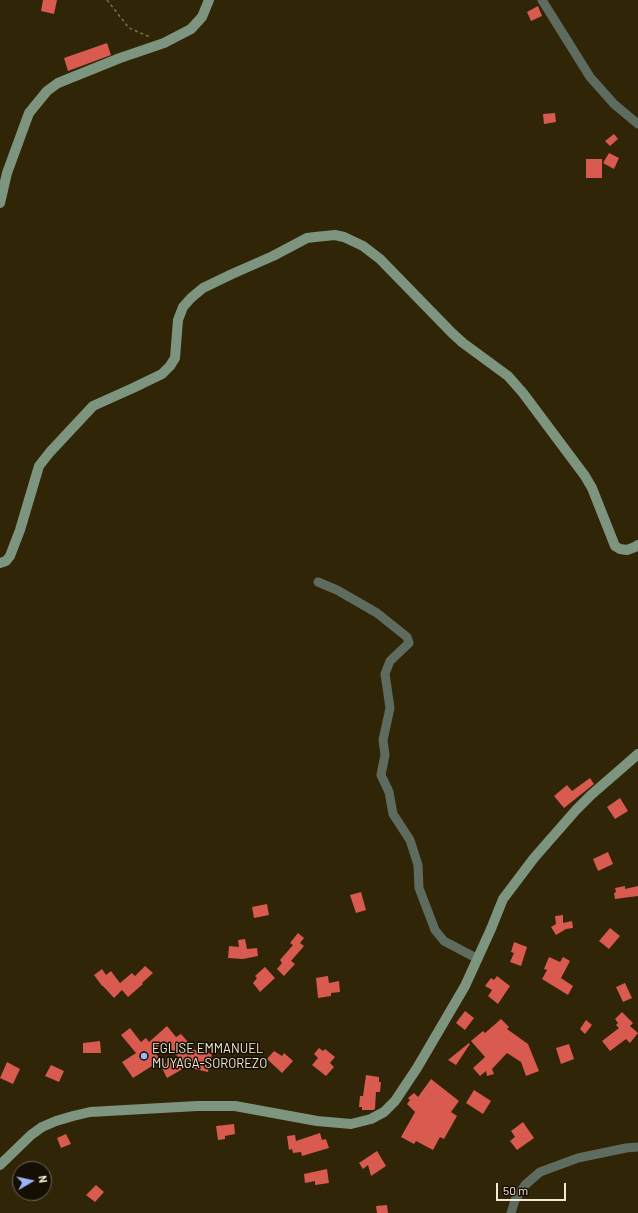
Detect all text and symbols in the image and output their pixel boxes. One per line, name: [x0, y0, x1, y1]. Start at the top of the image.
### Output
place label: EGLISE EMMANUEL MUYAGA-SOROREZO: [152, 1041, 267, 1072]
marker: EGLISE EMMANUEL MUYAGA-SOROREZO: [139, 1051, 149, 1061]
north arrow: [12, 1161, 52, 1201]
text: N: [36, 1175, 50, 1184]
scale bar: [498, 1175, 568, 1201]
text: 50 m: [503, 1183, 528, 1197]

